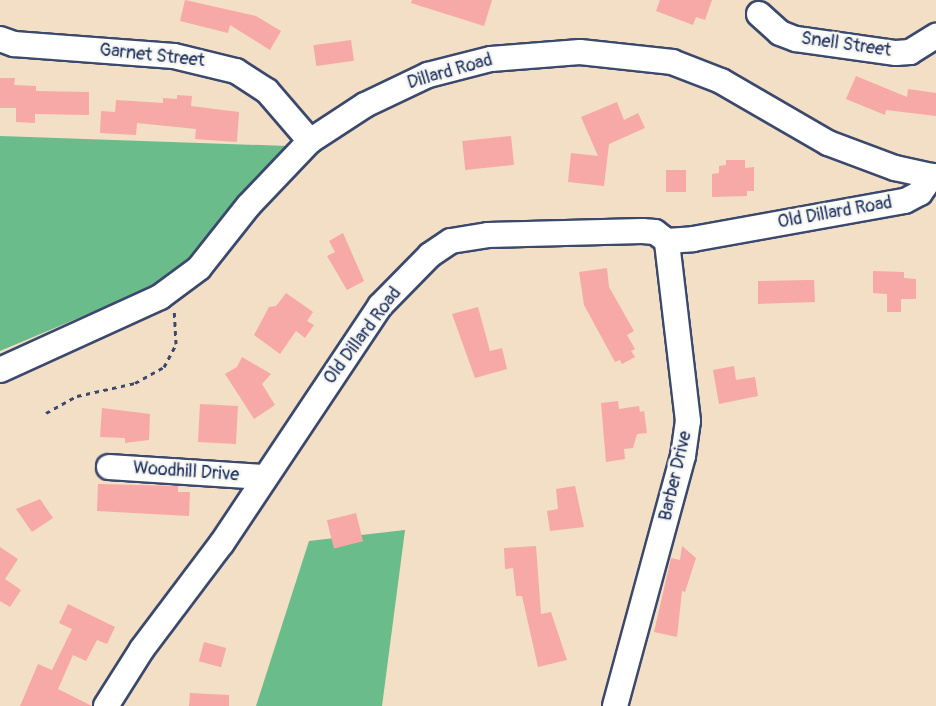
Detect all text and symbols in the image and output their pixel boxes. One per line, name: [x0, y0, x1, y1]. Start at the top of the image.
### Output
street label: Snell Street: [800, 28, 892, 62]
street label: Garnet Street: [98, 40, 206, 72]
street label: Dillard Road: [405, 50, 495, 94]
street label: Old Dillard Road: [776, 192, 894, 234]
street label: Old Dillard Road: [319, 283, 407, 389]
street label: Barber Drive: [655, 429, 697, 523]
street label: Woodhill Drive: [132, 458, 240, 486]

